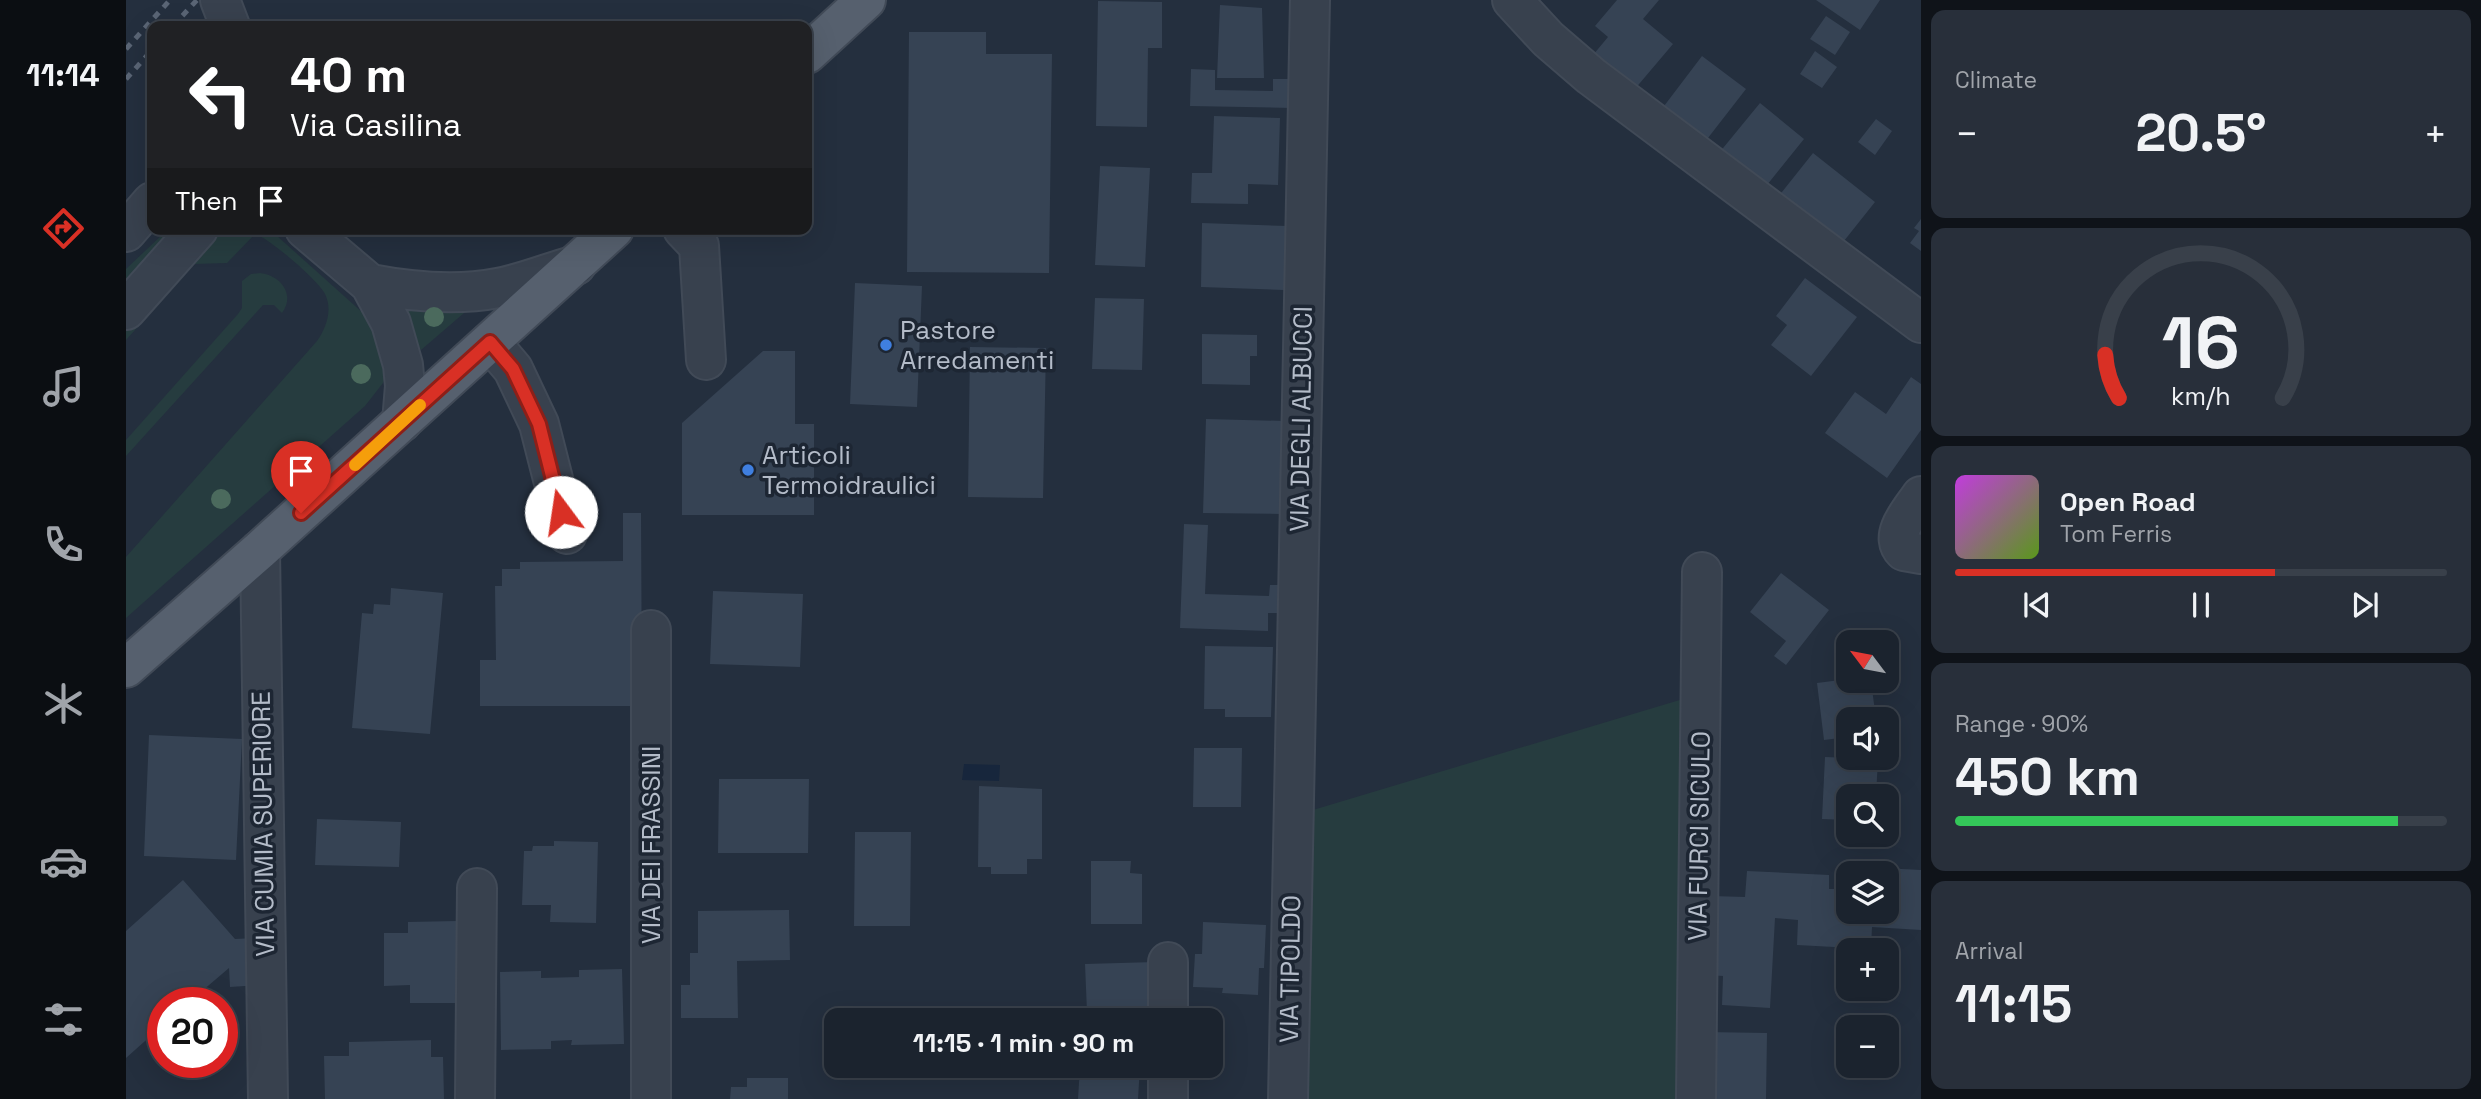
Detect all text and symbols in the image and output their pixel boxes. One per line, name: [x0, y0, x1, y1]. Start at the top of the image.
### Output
text: 40 m: [290, 44, 407, 106]
icon: left: [175, 49, 266, 140]
text: 11:14: [26, 55, 100, 95]
text: Climate: [1955, 65, 2037, 95]
text: 20.5°: [2135, 100, 2267, 166]
text: Via Casilina: [290, 105, 462, 145]
text: −: [1955, 110, 1979, 158]
text: +: [2423, 110, 2447, 158]
icon: arrive: [252, 182, 290, 220]
text: Then: [175, 184, 238, 218]
icon: directions: [39, 204, 88, 253]
text: 16: [2162, 296, 2240, 389]
street label: VIA DEGLI ALBUCCI: [1282, 306, 1320, 532]
place label: Pastore Arredamenti: [900, 313, 1054, 377]
marker: Pastore Arredamenti: [878, 337, 894, 353]
icon: music: [39, 362, 88, 411]
text: km/h: [2171, 379, 2231, 411]
place label: Articoli Termoidraulici: [762, 438, 936, 502]
pin: [271, 441, 331, 513]
icon: arrive: [282, 452, 320, 490]
marker: Articoli Termoidraulici: [740, 462, 756, 478]
position arrow: [524, 475, 598, 549]
text: Open Road: [2060, 485, 2196, 519]
text: Tom Ferris: [2060, 519, 2172, 549]
icon: phone: [39, 520, 88, 569]
icon: previous: [2018, 586, 2056, 624]
icon: pause: [2182, 586, 2220, 624]
icon: next: [2346, 586, 2384, 624]
north arrow: [1836, 630, 1899, 693]
map controls: [1836, 630, 1899, 1078]
icon: climate: [39, 679, 88, 728]
street label: VIA CUMIA SUPERIORE: [244, 691, 282, 957]
button: sound: [1836, 707, 1899, 770]
text: Range · 90%: [1955, 709, 2088, 739]
street label: VIA FURCI SICULO: [1680, 731, 1718, 941]
text: 450 km: [1955, 744, 2140, 810]
street label: VIA DEI FRASSINI: [634, 746, 668, 944]
button: search: [1836, 784, 1899, 847]
icon: car: [39, 837, 88, 886]
button: layers: [1836, 861, 1899, 924]
street label: VIA TIPOLDO: [1272, 895, 1308, 1043]
text: Arrival: [1955, 936, 2023, 966]
button: +: [1836, 938, 1899, 1001]
text: 11:15: [1955, 971, 2072, 1037]
speed limit sign: 20: [147, 987, 238, 1078]
icon: filters: [39, 995, 88, 1044]
button: −: [1836, 1015, 1899, 1078]
text: 11:15 · 1 min · 90 m: [913, 1026, 1134, 1060]

